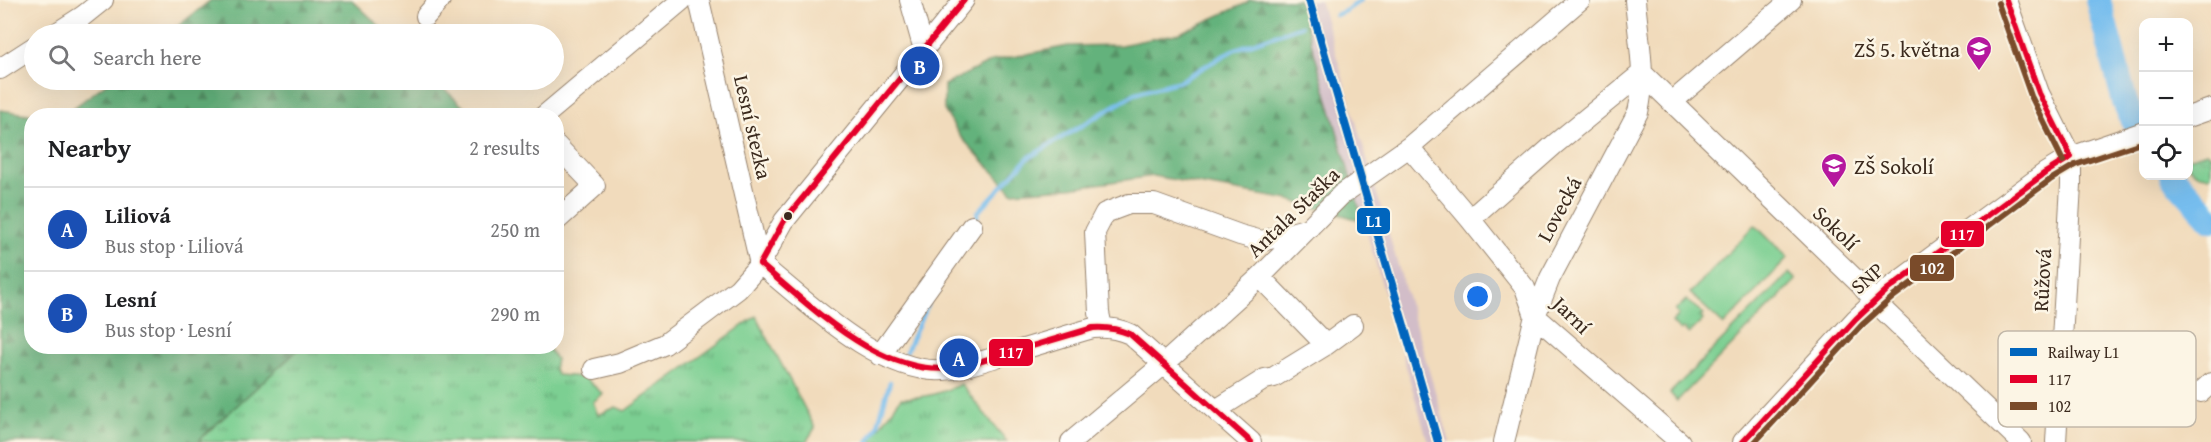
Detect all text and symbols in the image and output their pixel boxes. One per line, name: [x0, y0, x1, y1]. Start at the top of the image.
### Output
map controls: [2139, 18, 2193, 180]
button: +: [2139, 18, 2193, 72]
search box: [24, 24, 564, 90]
place label: ZŠ 5. května: [1854, 34, 1960, 65]
school or university icon: ZŠ 5. května: [1964, 34, 1994, 72]
icon: search: [45, 41, 78, 74]
text: Search here: [93, 41, 202, 73]
pin: B: [900, 44, 940, 88]
street label: Lesní stezka: [726, 72, 780, 182]
button: −: [2139, 72, 2193, 126]
button: locate: [2139, 126, 2193, 180]
text: Nearby: [48, 128, 131, 167]
text: 2 results: [469, 133, 540, 162]
school or university icon: ZŠ Sokolí: [1819, 151, 1849, 189]
place label: ZŠ Sokolí: [1854, 151, 1935, 182]
street label: Antala Staška: [1239, 160, 1347, 264]
street label: Lovecká: [1529, 171, 1589, 247]
street label: Sokolí: [1806, 198, 1867, 259]
text: Liliová: [105, 199, 171, 231]
line badge: L1: [1356, 207, 1391, 235]
text: L1: [1366, 209, 1382, 233]
unlabelled marker: [782, 210, 794, 222]
text: A: [61, 215, 74, 244]
text: 250 m: [490, 215, 540, 244]
line badge: 117: [1940, 220, 1985, 248]
text: 117: [1950, 222, 1974, 246]
text: Bus stop · Liliová: [105, 231, 243, 260]
street label: Růžová: [2025, 248, 2059, 312]
line badge: 102: [1909, 254, 1955, 282]
street label: SNP: [1844, 255, 1890, 301]
text: 102: [1920, 256, 1944, 280]
your location: [1463, 282, 1492, 311]
text: Lesní: [105, 283, 157, 315]
street label: Jarní: [1544, 287, 1599, 342]
text: B: [61, 299, 74, 328]
text: 290 m: [490, 299, 540, 328]
text: Bus stop · Lesní: [105, 315, 232, 344]
legend: [1998, 331, 2196, 427]
pin: A: [940, 336, 978, 380]
line badge: 117: [988, 338, 1034, 367]
text: 117: [999, 340, 1023, 364]
text: Railway L1: [2048, 340, 2119, 364]
text: 117: [2048, 367, 2071, 391]
text: 102: [2048, 394, 2071, 418]

